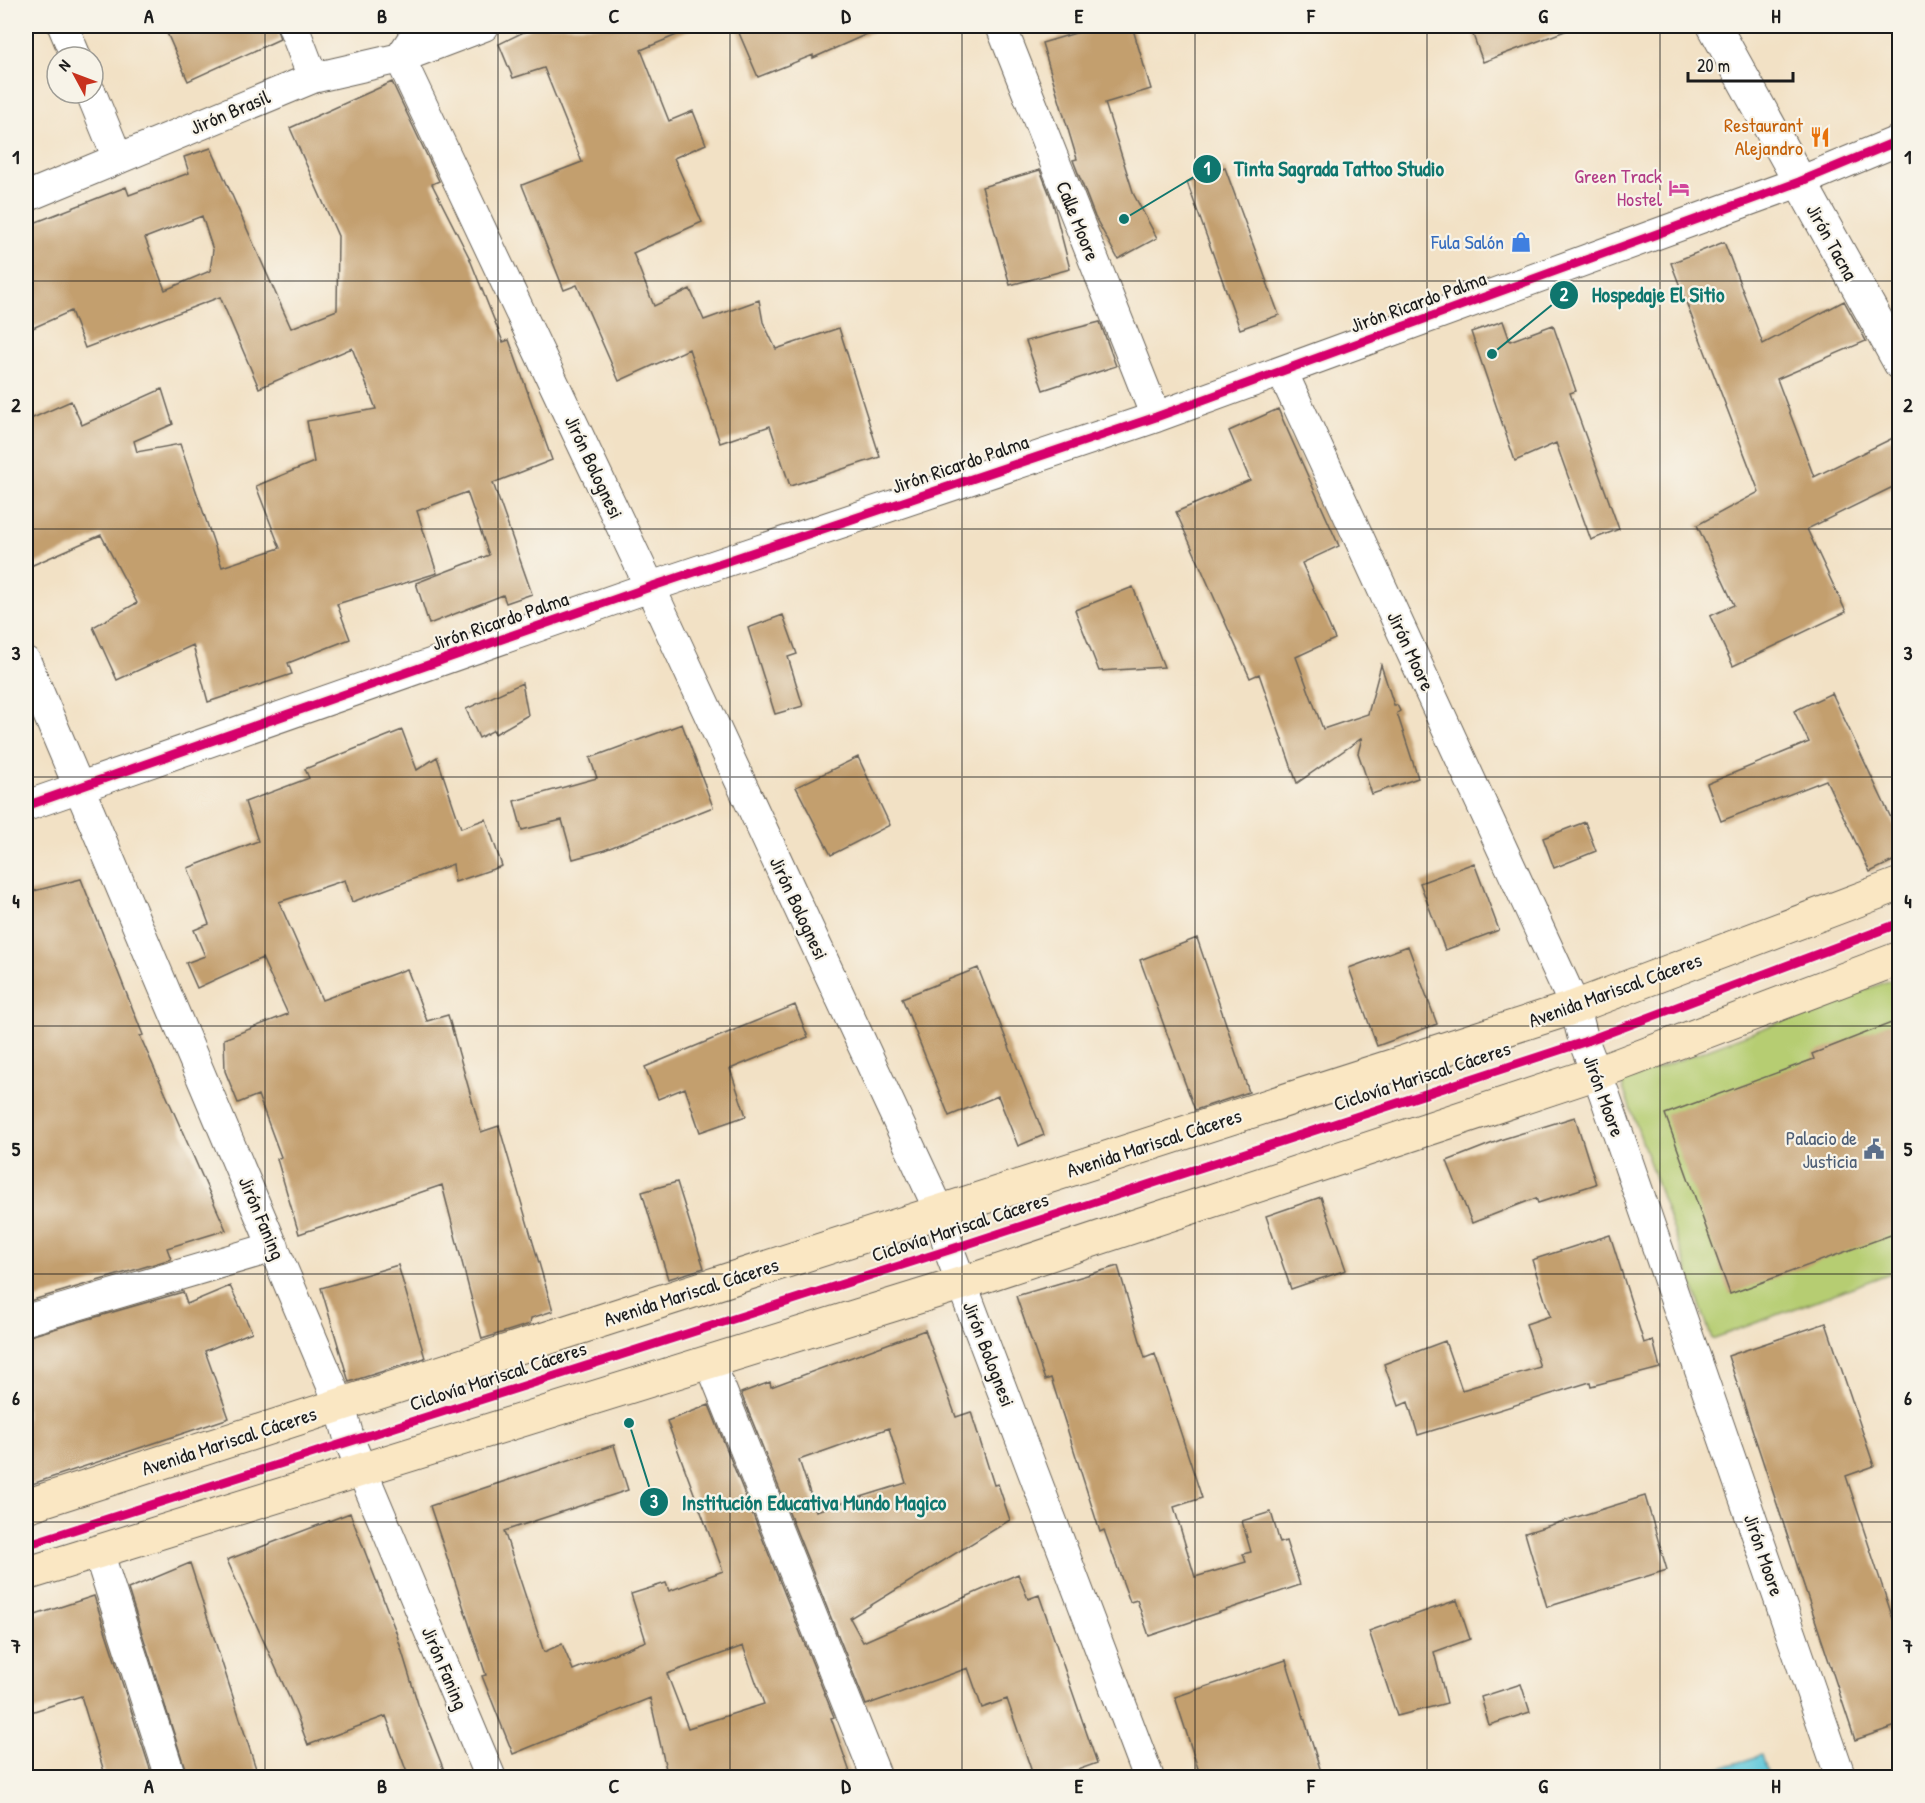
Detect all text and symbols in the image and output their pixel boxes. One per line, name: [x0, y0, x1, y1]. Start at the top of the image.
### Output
text: A: [144, 2, 154, 29]
text: B: [377, 2, 387, 29]
text: C: [609, 2, 620, 29]
text: D: [841, 2, 851, 29]
text: E: [1075, 2, 1084, 29]
text: F: [1306, 2, 1316, 29]
text: G: [1538, 2, 1548, 29]
text: H: [1771, 2, 1781, 29]
north arrow: [45, 45, 105, 105]
scale bar: [1688, 45, 1793, 83]
text: 20 m: [1697, 53, 1730, 78]
text: N: [53, 54, 75, 76]
street label: Jirón Brasil: [186, 82, 275, 140]
place label: Restaurant Alejandro: [1724, 111, 1804, 161]
restaurant icon: Restaurant Alejandro: [1808, 125, 1832, 149]
text: 1: [12, 143, 20, 170]
text: 1: [1904, 143, 1912, 170]
callout: Tinta Sagrada Tattoo Studio: [1192, 149, 1456, 188]
text: Tinta Sagrada Tattoo Studio: [1233, 154, 1445, 184]
text: 1: [1204, 156, 1211, 181]
place label: Green Track Hostel: [1574, 162, 1663, 212]
hotel icon: Green Track Hostel: [1667, 176, 1691, 200]
street label: Calle Moore: [1050, 177, 1107, 265]
street label: Jirón Tacna: [1800, 199, 1864, 285]
place label: Fula Salón: [1430, 228, 1504, 255]
shop icon: Fula Salón: [1509, 230, 1533, 254]
street label: Jirón Ricardo Palma: [1346, 264, 1490, 339]
callout: Hospedaje El Sitio: [1549, 275, 1736, 314]
text: Hospedaje El Sitio: [1592, 280, 1725, 310]
text: 2: [1560, 282, 1569, 307]
text: 2: [11, 391, 21, 418]
text: 2: [1903, 391, 1913, 418]
street label: Jirón Bolognesi: [559, 411, 630, 523]
street label: Jirón Ricardo Palma: [888, 427, 1032, 500]
street label: Jirón Ricardo Palma: [428, 584, 572, 657]
street label: Jirón Moore: [1381, 607, 1442, 695]
text: 3: [12, 639, 21, 666]
text: 3: [1904, 639, 1913, 666]
street label: Jirón Bolognesi: [764, 852, 835, 964]
text: 4: [12, 887, 20, 914]
text: 4: [1904, 887, 1912, 914]
street label: Avenida Mariscal Cáceres: [1524, 946, 1705, 1033]
street label: Ciclovía Mariscal Cáceres: [1330, 1034, 1514, 1117]
street label: Jirón Moore: [1577, 1051, 1632, 1140]
street label: Avenida Mariscal Cáceres: [1063, 1101, 1245, 1184]
place label: Palacio de Justicia: [1786, 1124, 1857, 1174]
text: 5: [12, 1135, 21, 1162]
text: 5: [1904, 1135, 1913, 1162]
public building icon: Palacio de Justicia: [1862, 1137, 1886, 1161]
street label: Jirón Faning: [233, 1172, 292, 1264]
street label: Ciclovía Mariscal Cáceres: [868, 1185, 1052, 1268]
street label: Avenida Mariscal Cáceres: [600, 1250, 782, 1333]
street label: Jirón Bolognesi: [957, 1297, 1022, 1410]
street label: Ciclovía Mariscal Cáceres: [406, 1334, 590, 1417]
text: 6: [12, 1384, 20, 1411]
text: 6: [1904, 1384, 1912, 1411]
street label: Avenida Mariscal Cáceres: [138, 1399, 320, 1482]
callout: Institución Educativa Mundo Magico: [639, 1483, 958, 1522]
text: Institución Educativa Mundo Magico: [682, 1488, 947, 1518]
text: 3: [650, 1489, 658, 1514]
street label: Jirón Moore: [1738, 1510, 1791, 1599]
street label: Jirón Faning: [416, 1622, 475, 1714]
text: 7: [10, 1632, 21, 1659]
text: 7: [1902, 1632, 1913, 1659]
text: A: [144, 1772, 154, 1799]
text: B: [377, 1772, 387, 1799]
text: C: [609, 1772, 620, 1799]
text: D: [841, 1772, 851, 1799]
text: E: [1075, 1772, 1084, 1799]
text: F: [1306, 1772, 1316, 1799]
text: G: [1538, 1772, 1548, 1799]
text: H: [1771, 1772, 1781, 1799]

